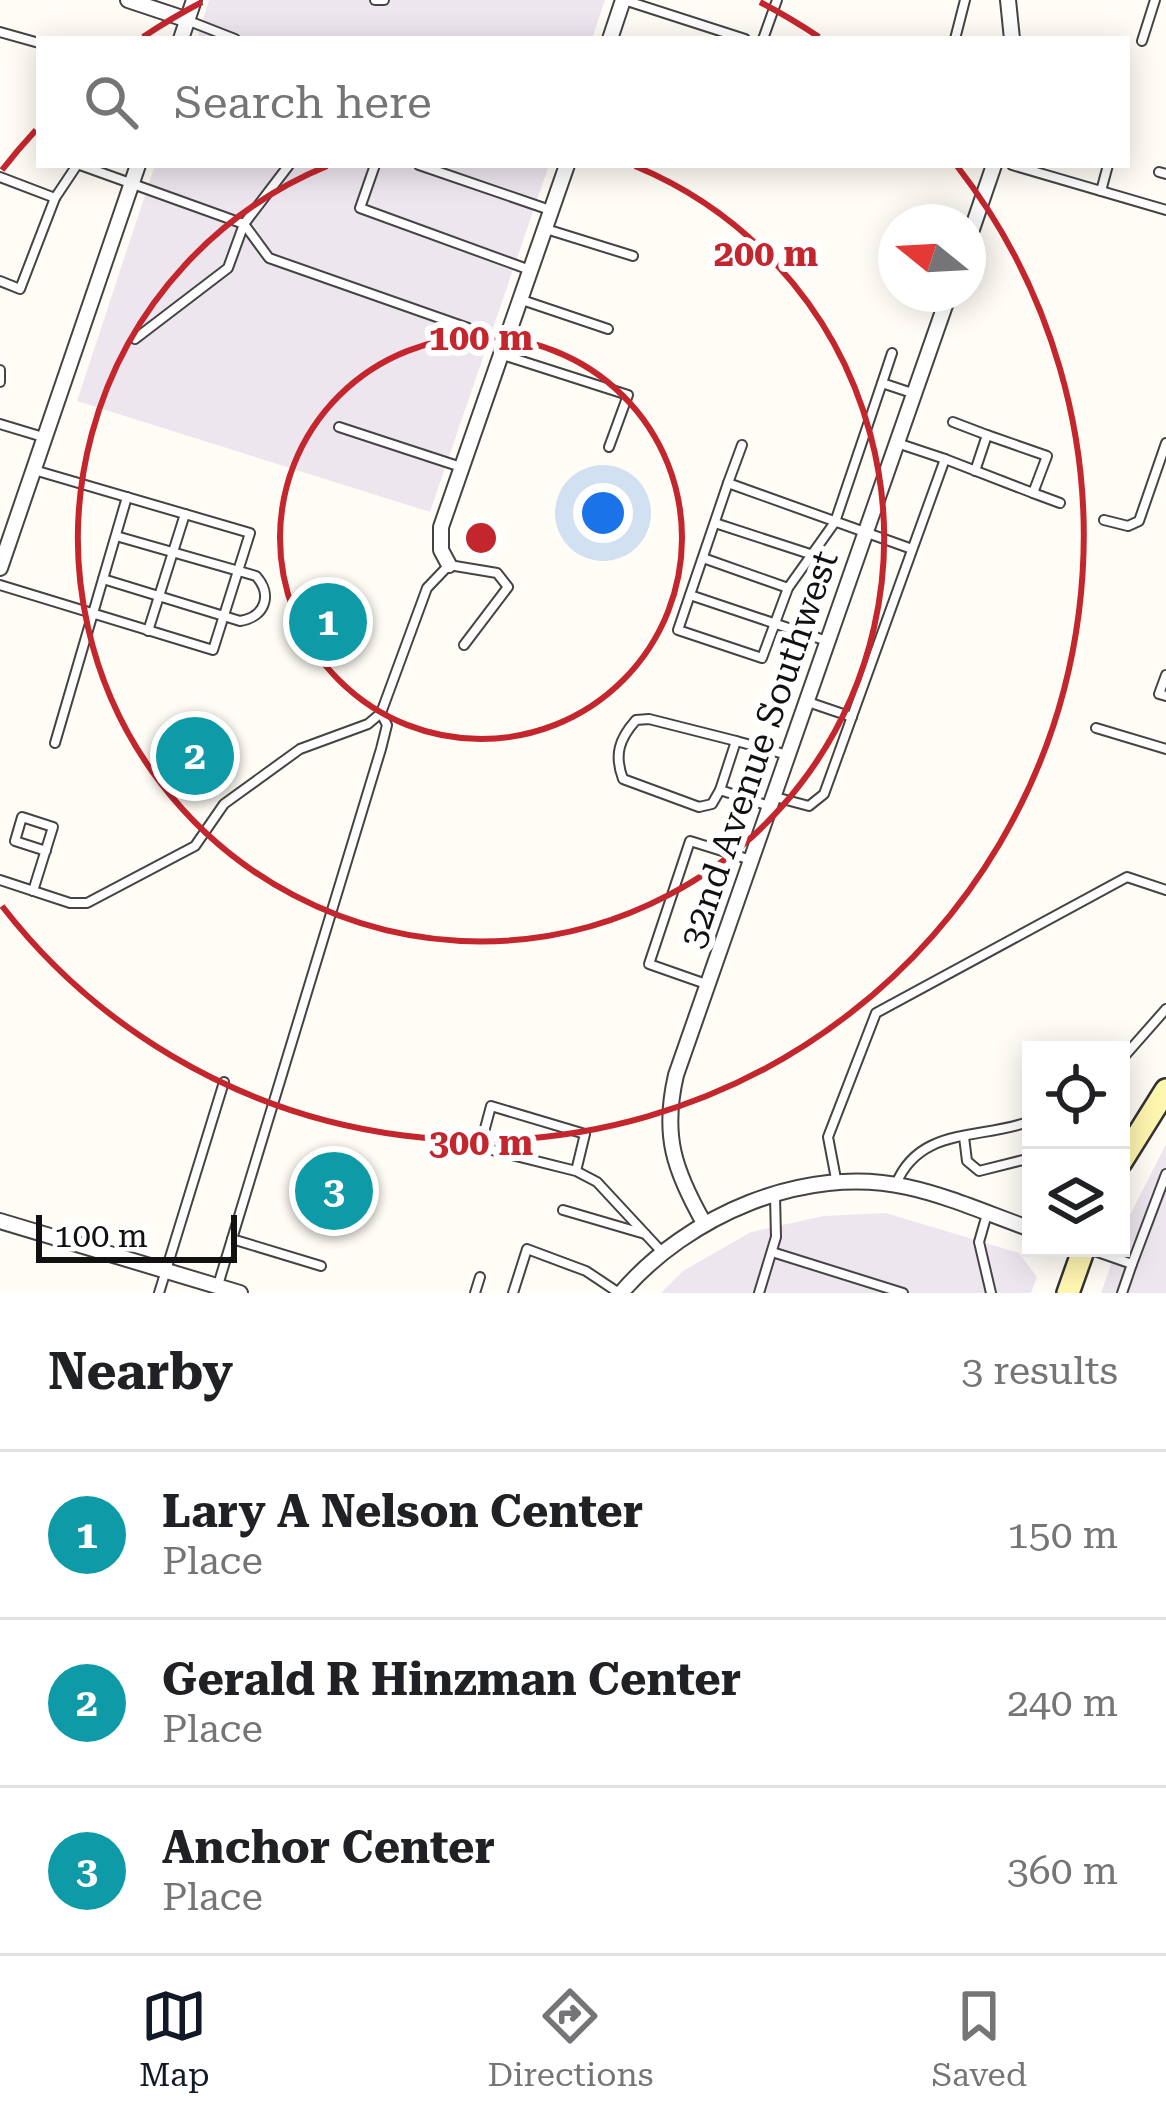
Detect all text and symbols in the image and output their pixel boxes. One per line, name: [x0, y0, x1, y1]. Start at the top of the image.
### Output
search box: [36, 36, 1130, 168]
icon: search: [78, 69, 144, 135]
text: Search here: [174, 76, 432, 129]
north arrow: [878, 204, 986, 312]
text: 200 m: [714, 233, 818, 275]
text: 100 m: [429, 317, 533, 359]
your location: [573, 483, 633, 543]
centre of rings: [460, 517, 502, 559]
street label: 32nd Avenue Southwest: [671, 545, 847, 953]
pin: 1: [289, 577, 367, 667]
pin: 2: [156, 711, 234, 801]
map controls: [1022, 1041, 1130, 1257]
button: locate: [1022, 1041, 1130, 1149]
text: 300 m: [429, 1122, 533, 1164]
pin: 3: [295, 1146, 373, 1236]
button: layers: [1022, 1149, 1130, 1257]
scale bar: [36, 1209, 237, 1262]
text: 100 m: [54, 1216, 148, 1255]
text: Nearby: [48, 1342, 233, 1401]
text: 3 results: [961, 1348, 1118, 1394]
text: Lary A Nelson Center: [162, 1485, 643, 1538]
text: 1: [76, 1512, 98, 1558]
text: 150 m: [1007, 1512, 1118, 1558]
text: Place: [162, 1538, 263, 1584]
text: Gerald R Hinzman Center: [162, 1653, 741, 1706]
text: 2: [76, 1680, 98, 1726]
text: 240 m: [1007, 1680, 1118, 1726]
text: Place: [162, 1706, 263, 1752]
text: Anchor Center: [162, 1821, 495, 1874]
text: 3: [76, 1848, 98, 1894]
text: 360 m: [1007, 1848, 1118, 1894]
text: Place: [162, 1874, 263, 1920]
tab: Map: [139, 1983, 210, 2094]
tab: Directions: [487, 1983, 653, 2094]
tab: Saved: [931, 1983, 1027, 2094]

